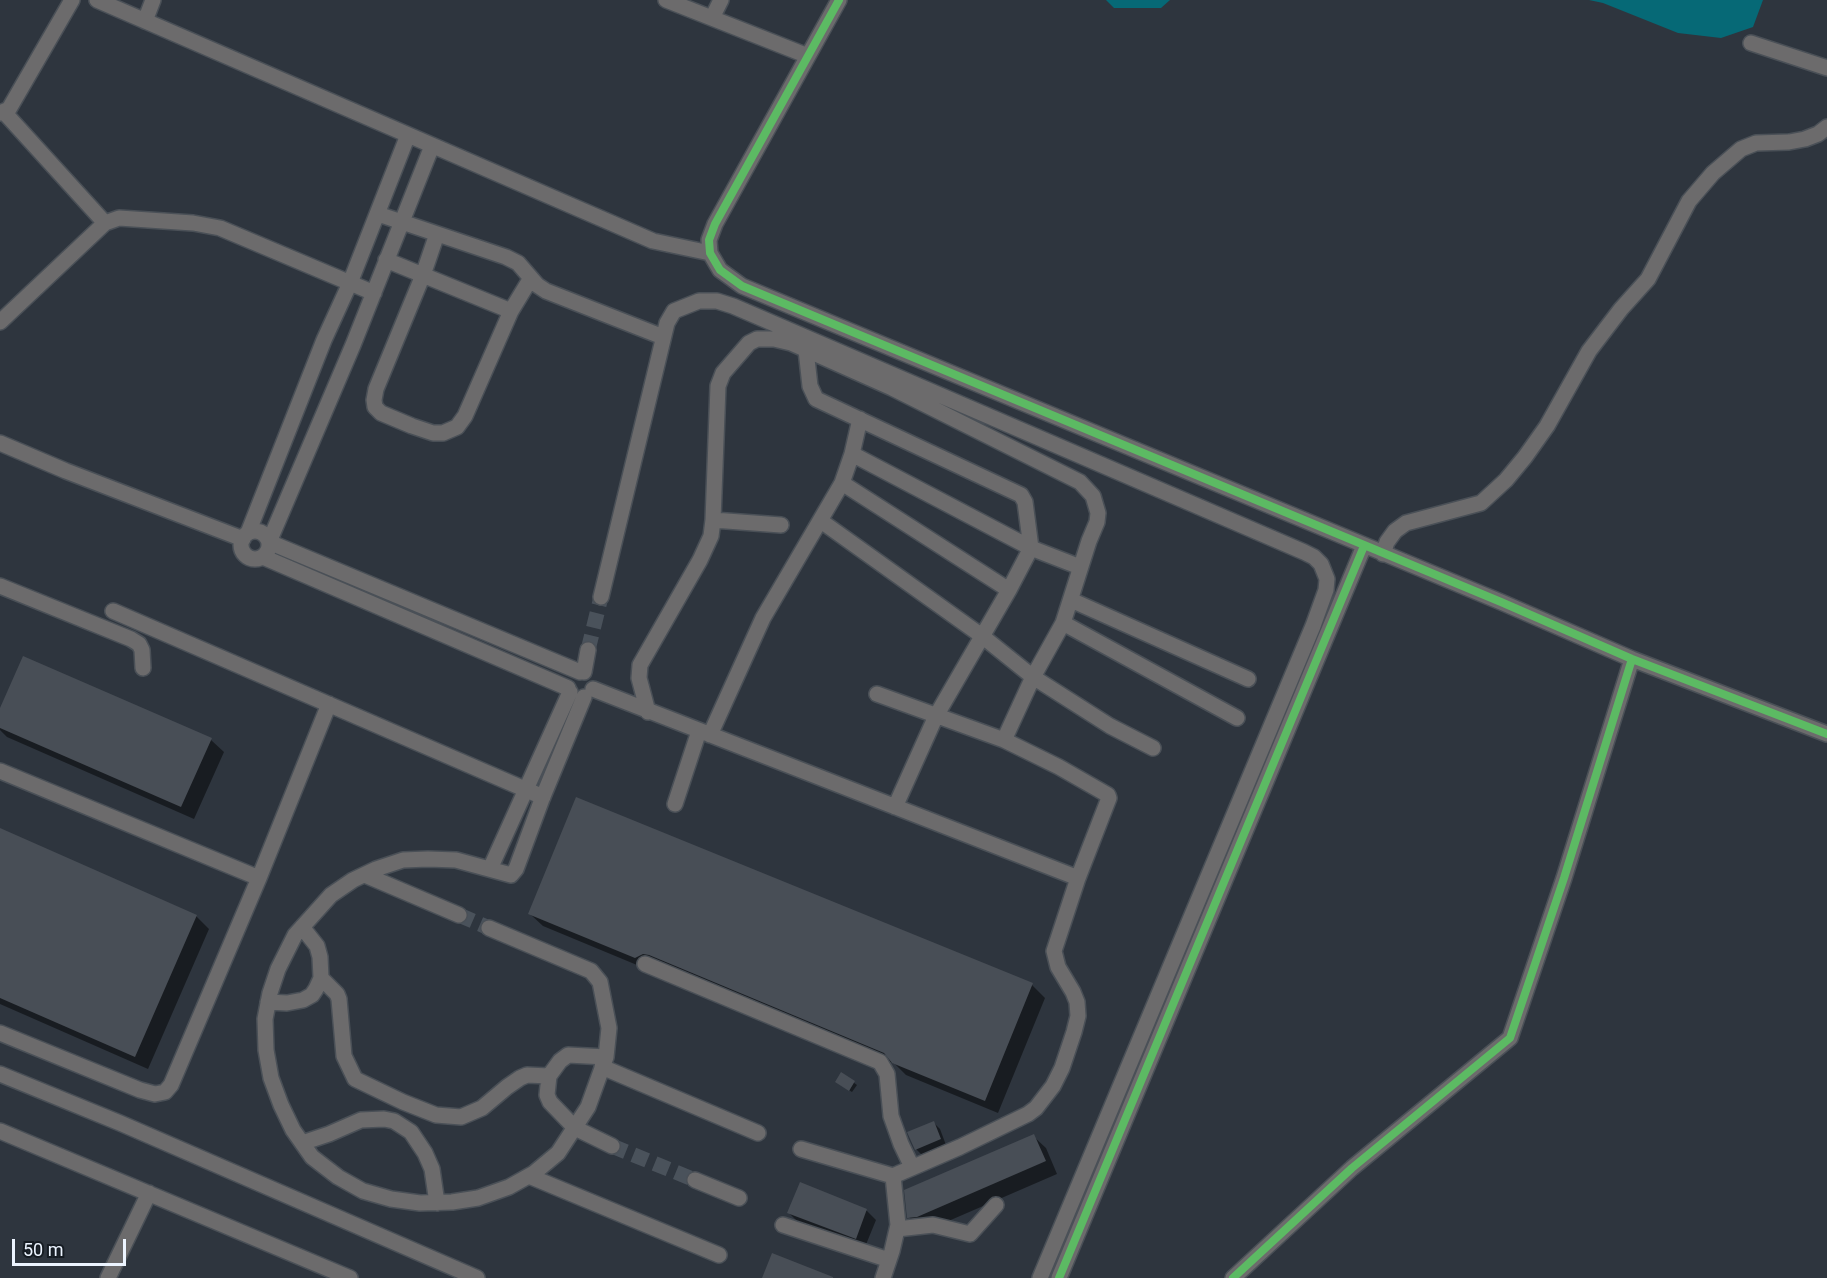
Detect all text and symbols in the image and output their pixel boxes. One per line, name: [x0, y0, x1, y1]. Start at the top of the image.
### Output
scale bar: [15, 1227, 129, 1265]
text: 50 m: [23, 1239, 63, 1260]

